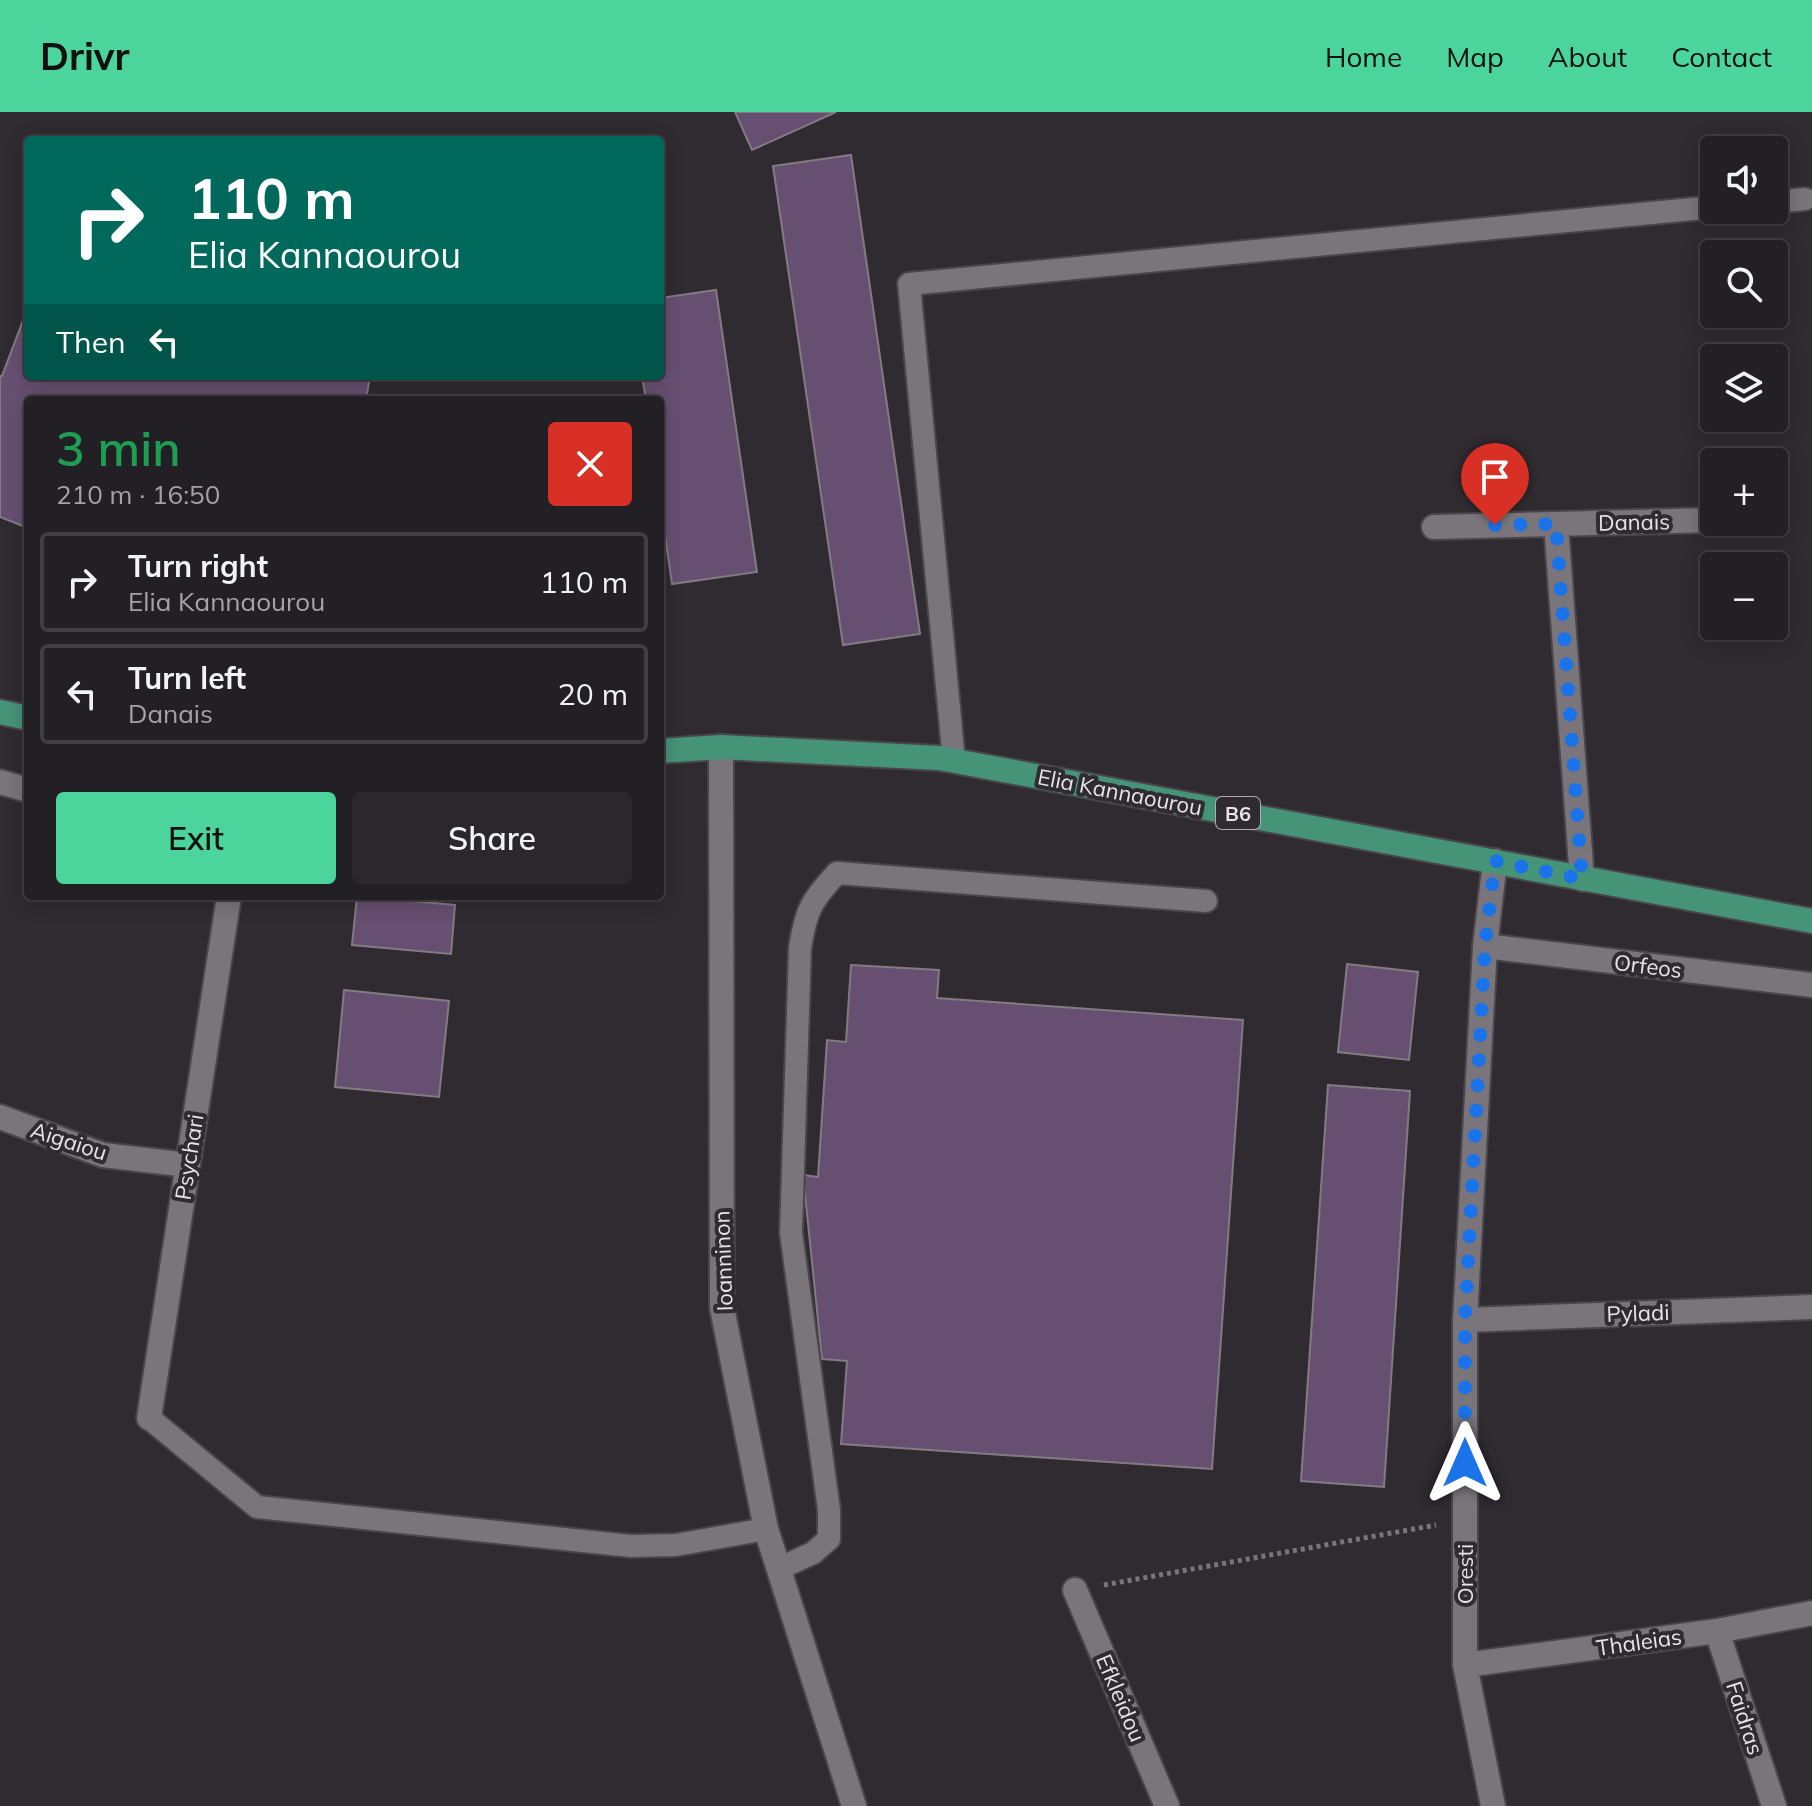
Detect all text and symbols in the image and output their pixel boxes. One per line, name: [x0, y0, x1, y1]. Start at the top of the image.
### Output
text: Drivr: [40, 32, 129, 80]
text: Home: [1325, 39, 1402, 74]
text: Map: [1446, 39, 1504, 74]
text: About: [1548, 39, 1627, 74]
text: Contact: [1671, 39, 1772, 74]
map controls: [1700, 136, 1788, 640]
button: sound: [1700, 136, 1788, 224]
text: 110 m: [188, 163, 355, 233]
icon: right: [56, 168, 160, 272]
text: Elia Kannaourou: [188, 232, 461, 277]
button: search: [1700, 240, 1788, 328]
icon: left: [142, 320, 186, 364]
text: Then: [56, 323, 126, 361]
button: layers: [1700, 344, 1788, 432]
text: 3 min: [56, 418, 181, 478]
button: close: [548, 422, 632, 506]
pin: [1461, 443, 1529, 525]
button: +: [1700, 448, 1788, 536]
icon: arrive: [1473, 455, 1517, 499]
text: 210 m · 16:50: [56, 478, 220, 511]
street label: Danais: [1598, 507, 1670, 537]
text: Turn right: [128, 547, 268, 585]
button: −: [1700, 552, 1788, 640]
icon: right: [60, 560, 104, 604]
text: 110 m: [540, 563, 628, 601]
text: Elia Kannaourou: [128, 585, 325, 618]
text: Turn left: [128, 659, 246, 697]
icon: left: [60, 672, 104, 716]
text: 20 m: [558, 675, 628, 713]
text: Danais: [128, 697, 213, 730]
street label: Elia Kannaourou: [1035, 762, 1205, 822]
button: Exit: [56, 792, 336, 884]
button: Share: [352, 792, 632, 884]
road number: B6: [1216, 797, 1260, 829]
street label: Orfeos: [1612, 948, 1684, 984]
street label: Psychari: [168, 1112, 210, 1202]
street label: Aigaiou: [27, 1116, 111, 1166]
street label: Ioanninon: [707, 1210, 739, 1312]
street label: Pyladi: [1606, 1298, 1670, 1328]
position arrow: [1423, 1421, 1507, 1505]
street label: Oresti: [1451, 1544, 1479, 1604]
street label: Thaleias: [1595, 1622, 1683, 1662]
street label: Efkleidou: [1090, 1650, 1152, 1746]
street label: Faidras: [1720, 1678, 1770, 1758]

